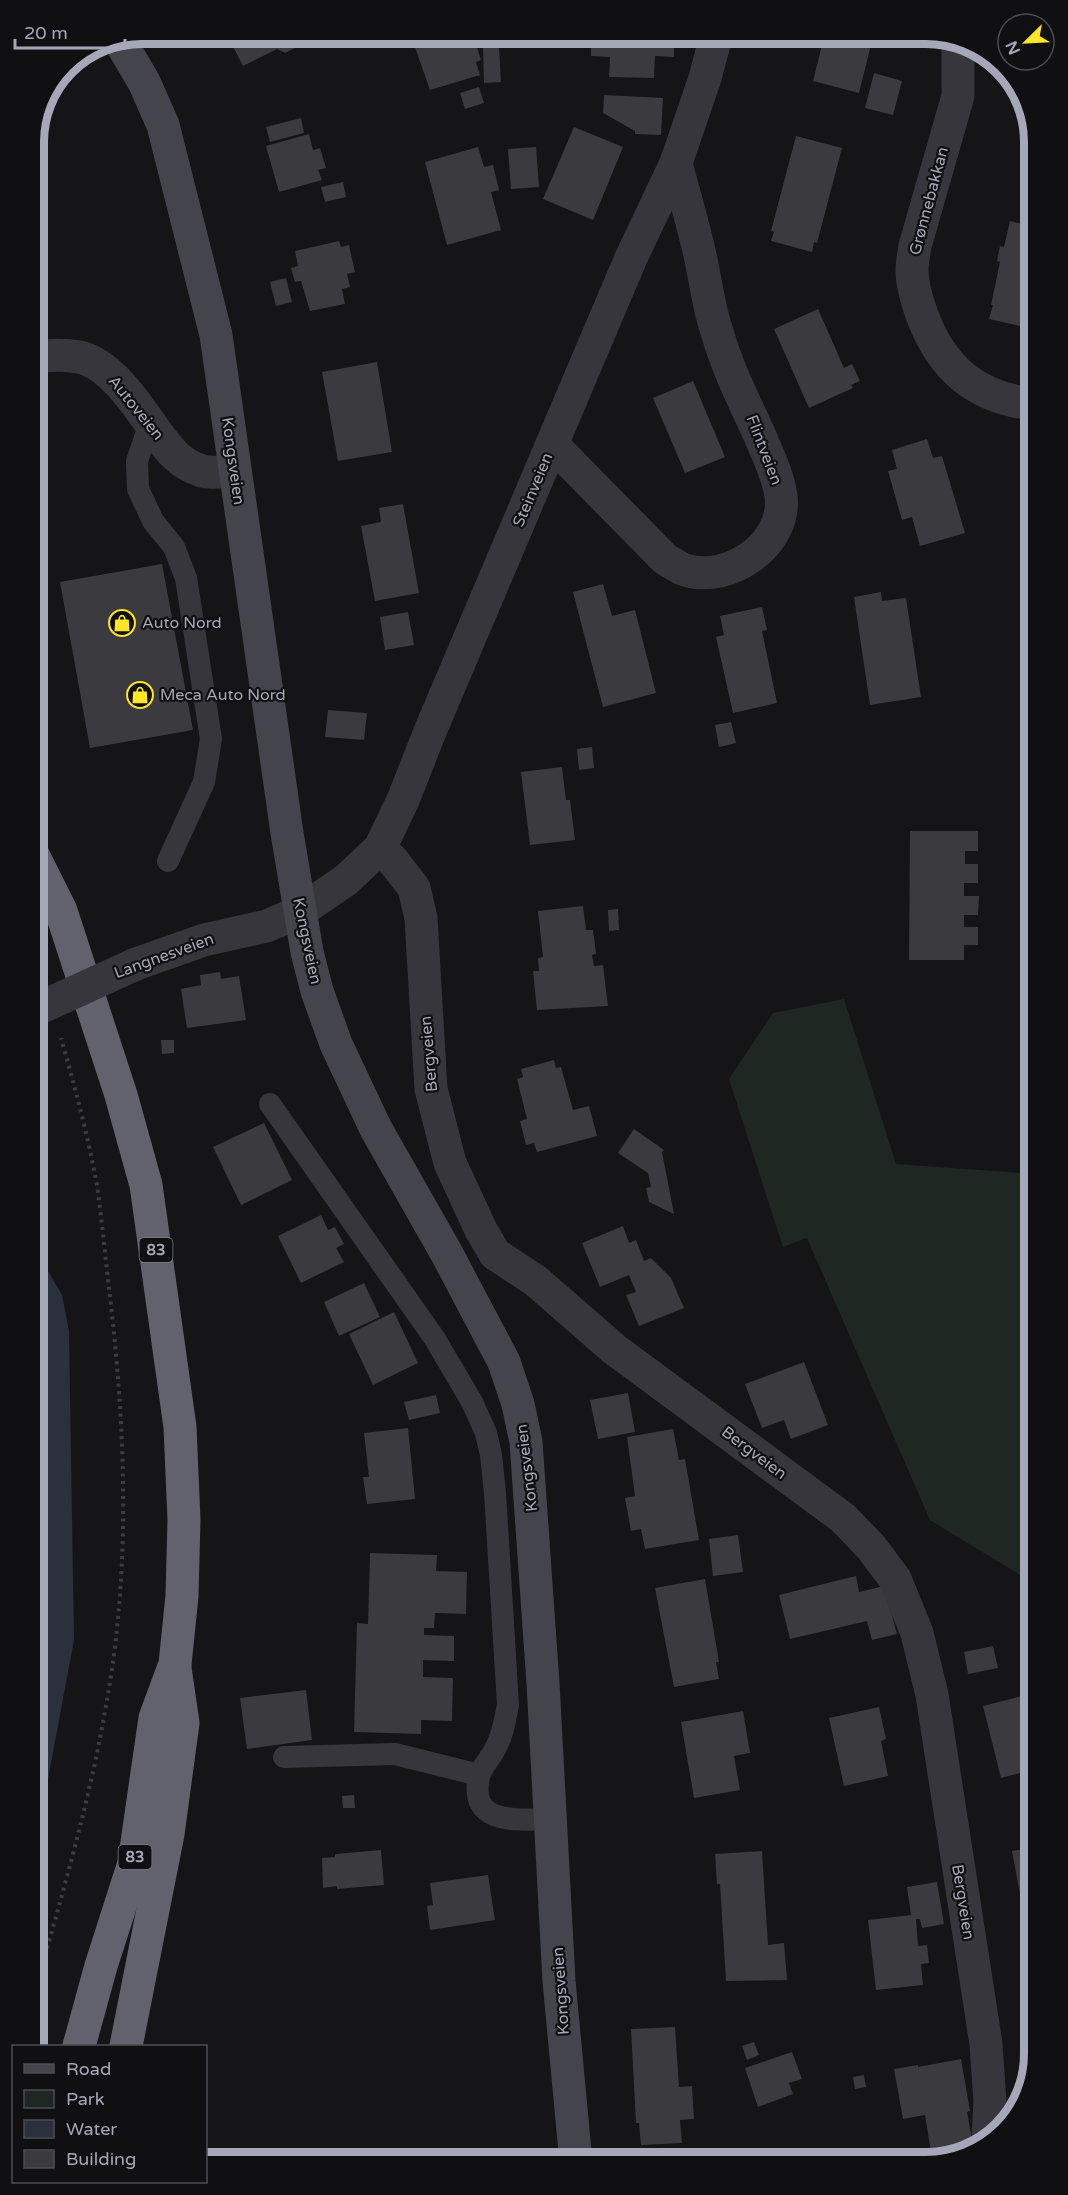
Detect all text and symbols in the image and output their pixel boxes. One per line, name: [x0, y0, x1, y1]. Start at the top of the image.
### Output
scale bar: [15, 12, 124, 50]
north arrow: [996, 12, 1056, 72]
text: 20 m: [24, 22, 68, 44]
text: N: [1001, 38, 1025, 58]
street label: Grønnebakkan: [905, 145, 953, 257]
street label: Autoveien: [104, 372, 168, 444]
street label: Flintveien: [742, 412, 786, 488]
street label: Kongsveien: [217, 416, 249, 506]
street label: Steinveien: [508, 450, 558, 530]
shop icon: Auto Nord: [107, 608, 137, 638]
place label: Auto Nord: [142, 613, 222, 633]
shop icon: Meca Auto Nord: [125, 680, 155, 710]
place label: Meca Auto Nord: [160, 685, 286, 705]
street label: Kongsveien: [288, 896, 326, 986]
street label: Langnesveien: [111, 929, 217, 983]
street label: Bergveien: [416, 1015, 442, 1093]
road number: 83: [140, 1238, 172, 1262]
street label: Bergveien: [718, 1422, 790, 1484]
street label: Kongsveien: [512, 1423, 542, 1513]
road number: 83: [118, 1845, 152, 1869]
street label: Bergveien: [947, 1863, 979, 1941]
street label: Kongsveien: [548, 1946, 574, 2036]
legend: [12, 2045, 207, 2183]
text: Road: [66, 2058, 111, 2080]
text: Park: [66, 2088, 105, 2110]
text: Water: [66, 2118, 117, 2140]
text: Building: [66, 2148, 136, 2170]

